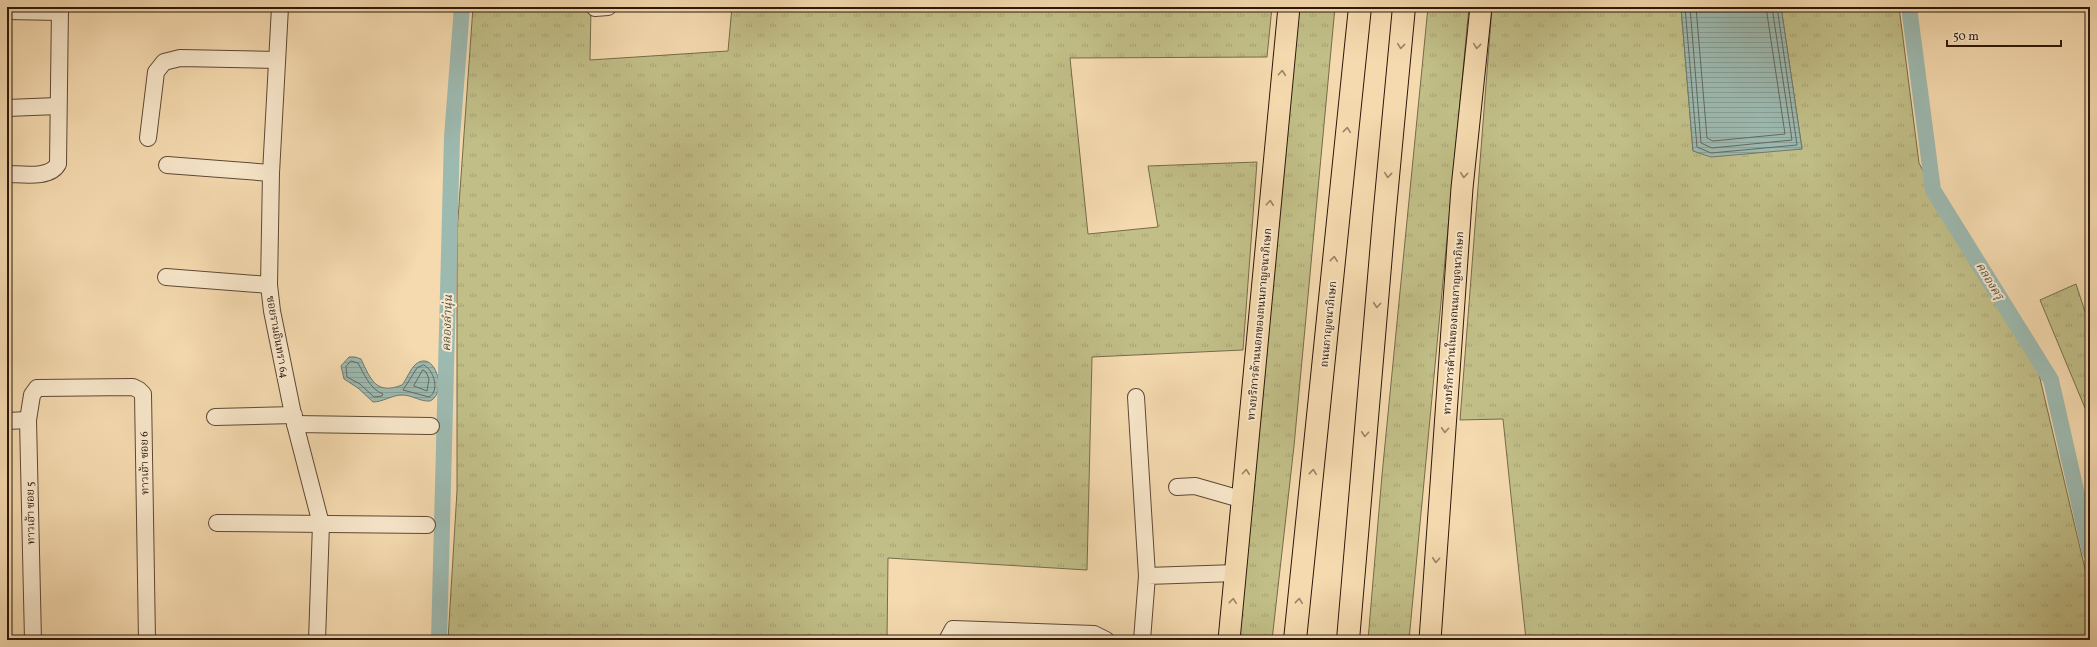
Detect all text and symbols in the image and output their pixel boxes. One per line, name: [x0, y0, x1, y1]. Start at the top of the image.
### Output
scale bar: [1947, 22, 2061, 48]
text: 50 m: [1953, 29, 1979, 45]
one-way arrow: [1396, 43, 1405, 49]
one-way arrow: [1472, 43, 1481, 49]
one-way arrow: [1278, 70, 1287, 77]
one-way arrow: [1343, 127, 1352, 133]
one-way arrow: [1384, 172, 1393, 178]
one-way arrow: [1459, 172, 1468, 178]
one-way arrow: [1266, 200, 1275, 206]
street label: ทางบริการด้านนอกของถนนกาญจนาภิเษก: [1245, 227, 1276, 421]
street label: ทางบริการด้านในของถนนกาญจนาภิเษก: [1440, 231, 1468, 415]
one-way arrow: [1330, 256, 1339, 262]
water label: คลองครุ: [1971, 260, 2007, 304]
street label: ถนนกาญจนาภิเษก: [1318, 280, 1341, 368]
water label: คลองลำนุ่น: [439, 294, 457, 352]
street label: ซอยรามอินทรา 64: [262, 295, 291, 380]
one-way arrow: [1372, 302, 1381, 308]
one-way arrow: [1441, 427, 1450, 433]
street label: ทาวเฮ้า ซอย 6: [137, 431, 154, 495]
one-way arrow: [1361, 431, 1370, 437]
one-way arrow: [1241, 469, 1250, 475]
one-way arrow: [1308, 469, 1317, 475]
street label: ทาวเฮ้า ซอย 5: [23, 481, 40, 545]
one-way arrow: [1431, 557, 1440, 563]
one-way arrow: [1228, 598, 1237, 604]
one-way arrow: [1295, 598, 1304, 604]

